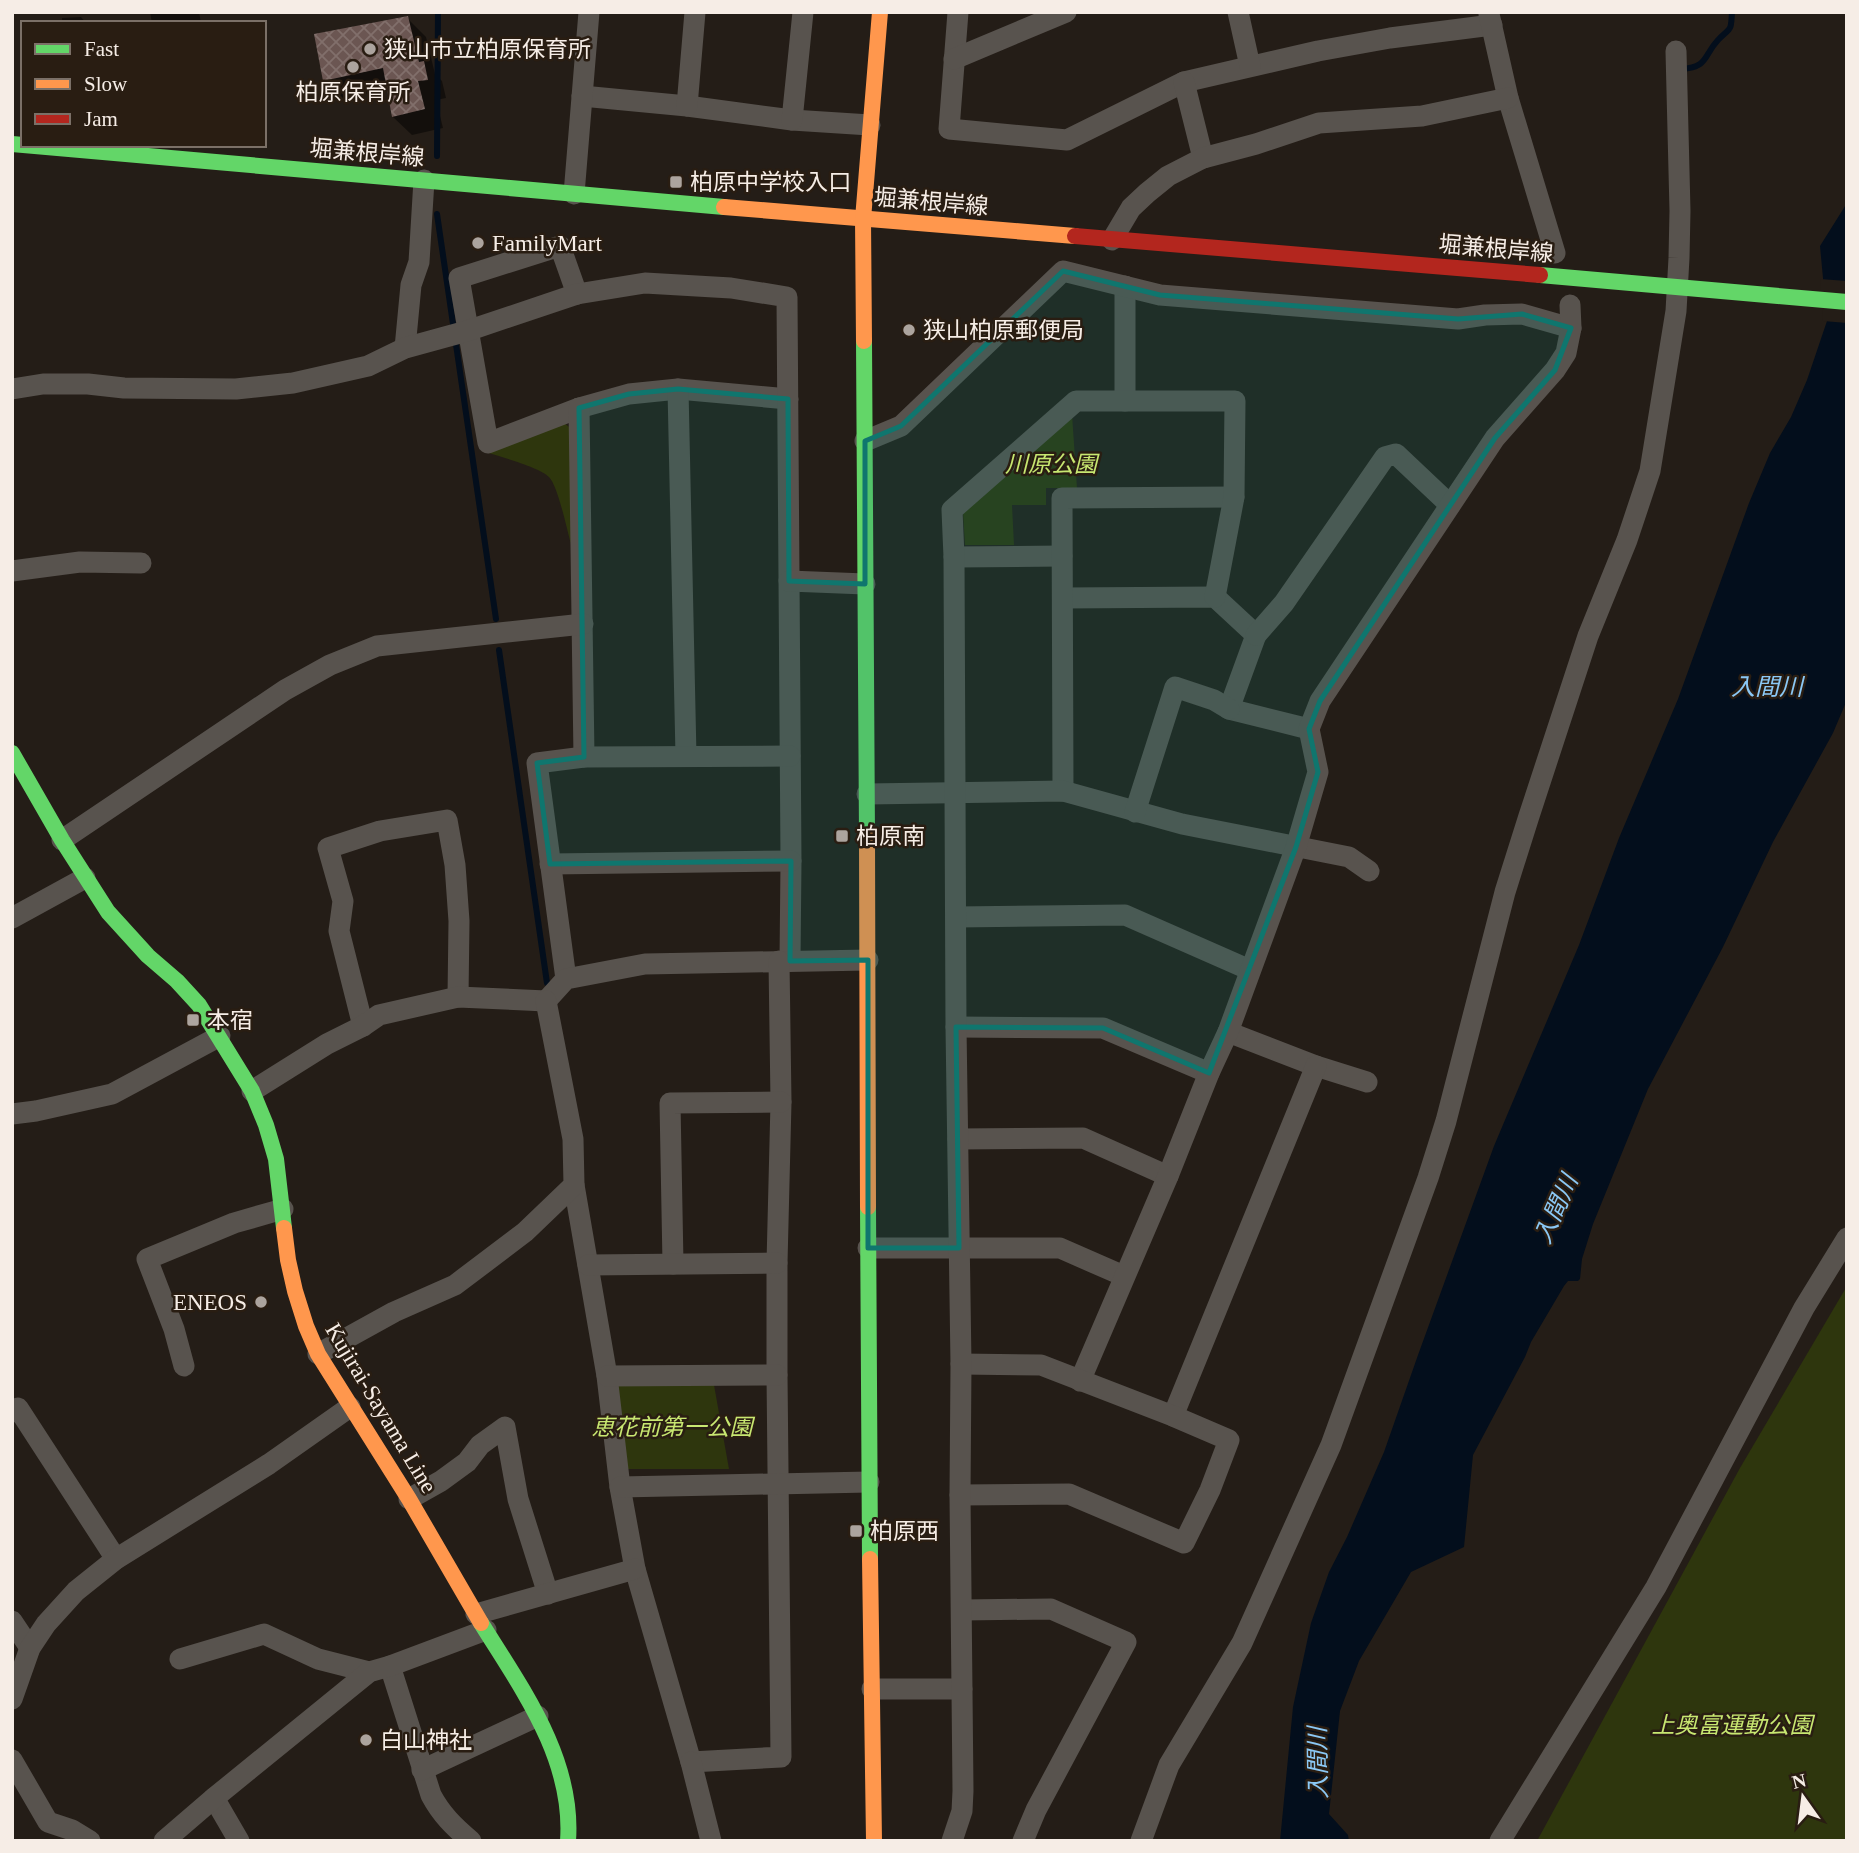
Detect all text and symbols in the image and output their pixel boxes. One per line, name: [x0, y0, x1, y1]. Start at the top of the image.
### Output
legend: [21, 21, 266, 147]
text: Fast: [84, 37, 119, 61]
place label: 狭山市立柏原保育所: [384, 37, 591, 62]
marker: 狭山市立柏原保育所: [362, 41, 378, 57]
marker: 柏原保育所: [345, 59, 361, 75]
text: Slow: [84, 72, 128, 96]
place label: 柏原保育所: [296, 80, 411, 105]
text: Jam: [84, 107, 118, 131]
street label: 堀兼根岸線: [309, 136, 425, 170]
place label: 柏原中学校入口: [690, 170, 851, 195]
marker: 柏原中学校入口: [668, 174, 684, 190]
street label: 堀兼根岸線: [873, 185, 989, 219]
place label: FamilyMart: [492, 231, 602, 256]
street label: 堀兼根岸線: [1438, 232, 1554, 266]
marker: FamilyMart: [470, 235, 486, 251]
place label: 狭山柏原郵便局: [923, 318, 1084, 343]
marker: 狭山柏原郵便局: [901, 322, 917, 338]
park label: 川原公園: [1005, 452, 1100, 477]
water label: 入間川: [1731, 674, 1806, 700]
place label: 柏原南: [856, 824, 925, 849]
marker: 柏原南: [834, 828, 850, 844]
place label: 本宿: [207, 1008, 253, 1033]
marker: 本宿: [185, 1012, 201, 1028]
water label: 入間川: [1529, 1168, 1584, 1247]
place label: ENEOS: [173, 1290, 247, 1315]
marker: ENEOS: [253, 1294, 269, 1310]
street label: Kujirai-Sayama Line: [320, 1319, 442, 1497]
park label: 恵花前第一公園: [592, 1415, 756, 1440]
place label: 柏原西: [870, 1519, 939, 1544]
marker: 柏原西: [848, 1523, 864, 1539]
park label: 上奥富運動公園: [1652, 1713, 1816, 1738]
water label: 入間川: [1304, 1724, 1332, 1799]
place label: 白山神社: [380, 1728, 472, 1753]
marker: 白山神社: [358, 1732, 374, 1748]
north arrow: [1768, 1762, 1838, 1832]
text: N: [1790, 1769, 1808, 1793]

